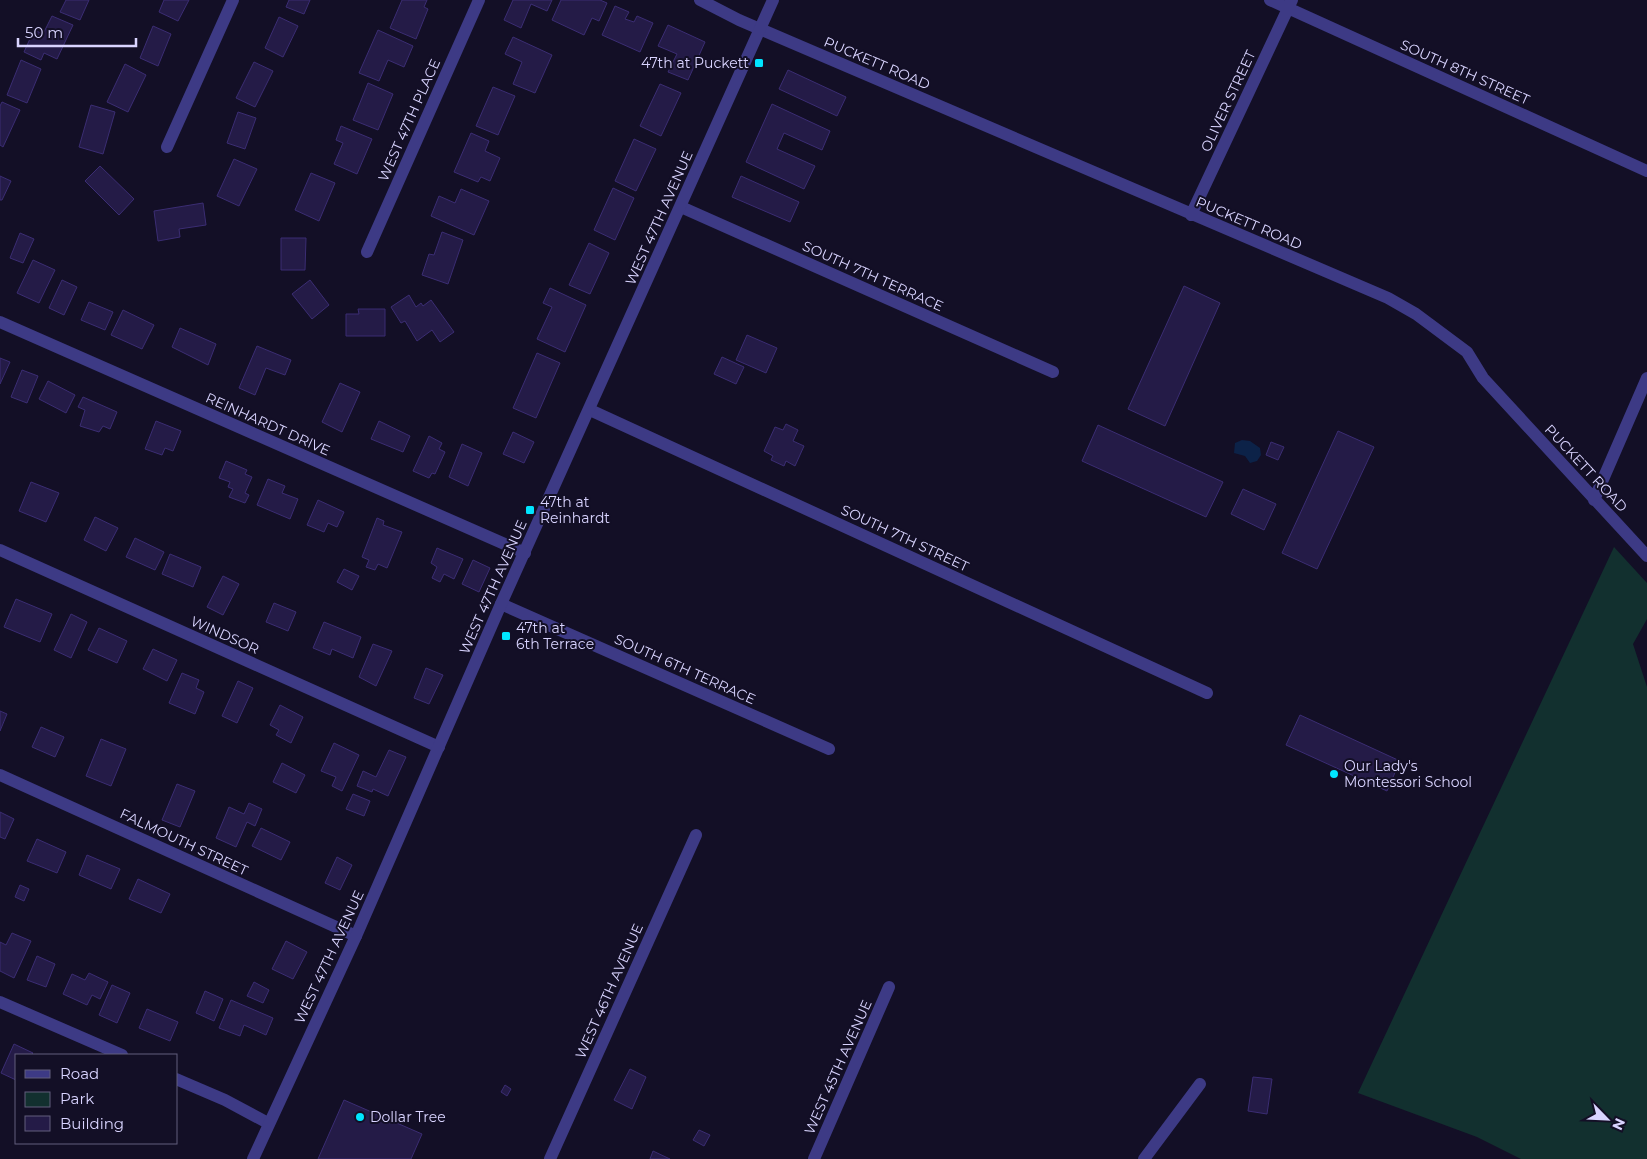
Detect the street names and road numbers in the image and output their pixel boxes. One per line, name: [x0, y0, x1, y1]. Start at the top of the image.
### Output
street label: PUCKETT ROAD: [821, 33, 933, 93]
street label: SOUTH 8TH STREET: [1398, 35, 1532, 109]
street label: OLIVER STREET: [1197, 47, 1259, 155]
street label: WEST 47TH PLACE: [374, 56, 444, 184]
street label: WEST 47TH AVENUE: [621, 148, 697, 288]
street label: PUCKETT ROAD: [1193, 193, 1305, 253]
street label: SOUTH 7TH TERRACE: [800, 237, 946, 315]
street label: REINHARDT DRIVE: [203, 388, 333, 460]
street label: PUCKETT ROAD: [1541, 420, 1631, 516]
street label: SOUTH 7TH STREET: [838, 500, 972, 576]
street label: WEST 47TH AVENUE: [455, 517, 531, 657]
street label: WINDSOR: [188, 612, 262, 658]
street label: SOUTH 6TH TERRACE: [612, 630, 758, 708]
street label: FALMOUTH STREET: [117, 804, 251, 880]
street label: WEST 47TH AVENUE: [290, 887, 368, 1027]
street label: WEST 46TH AVENUE: [571, 921, 647, 1061]
street label: WEST 45TH AVENUE: [800, 997, 876, 1137]

